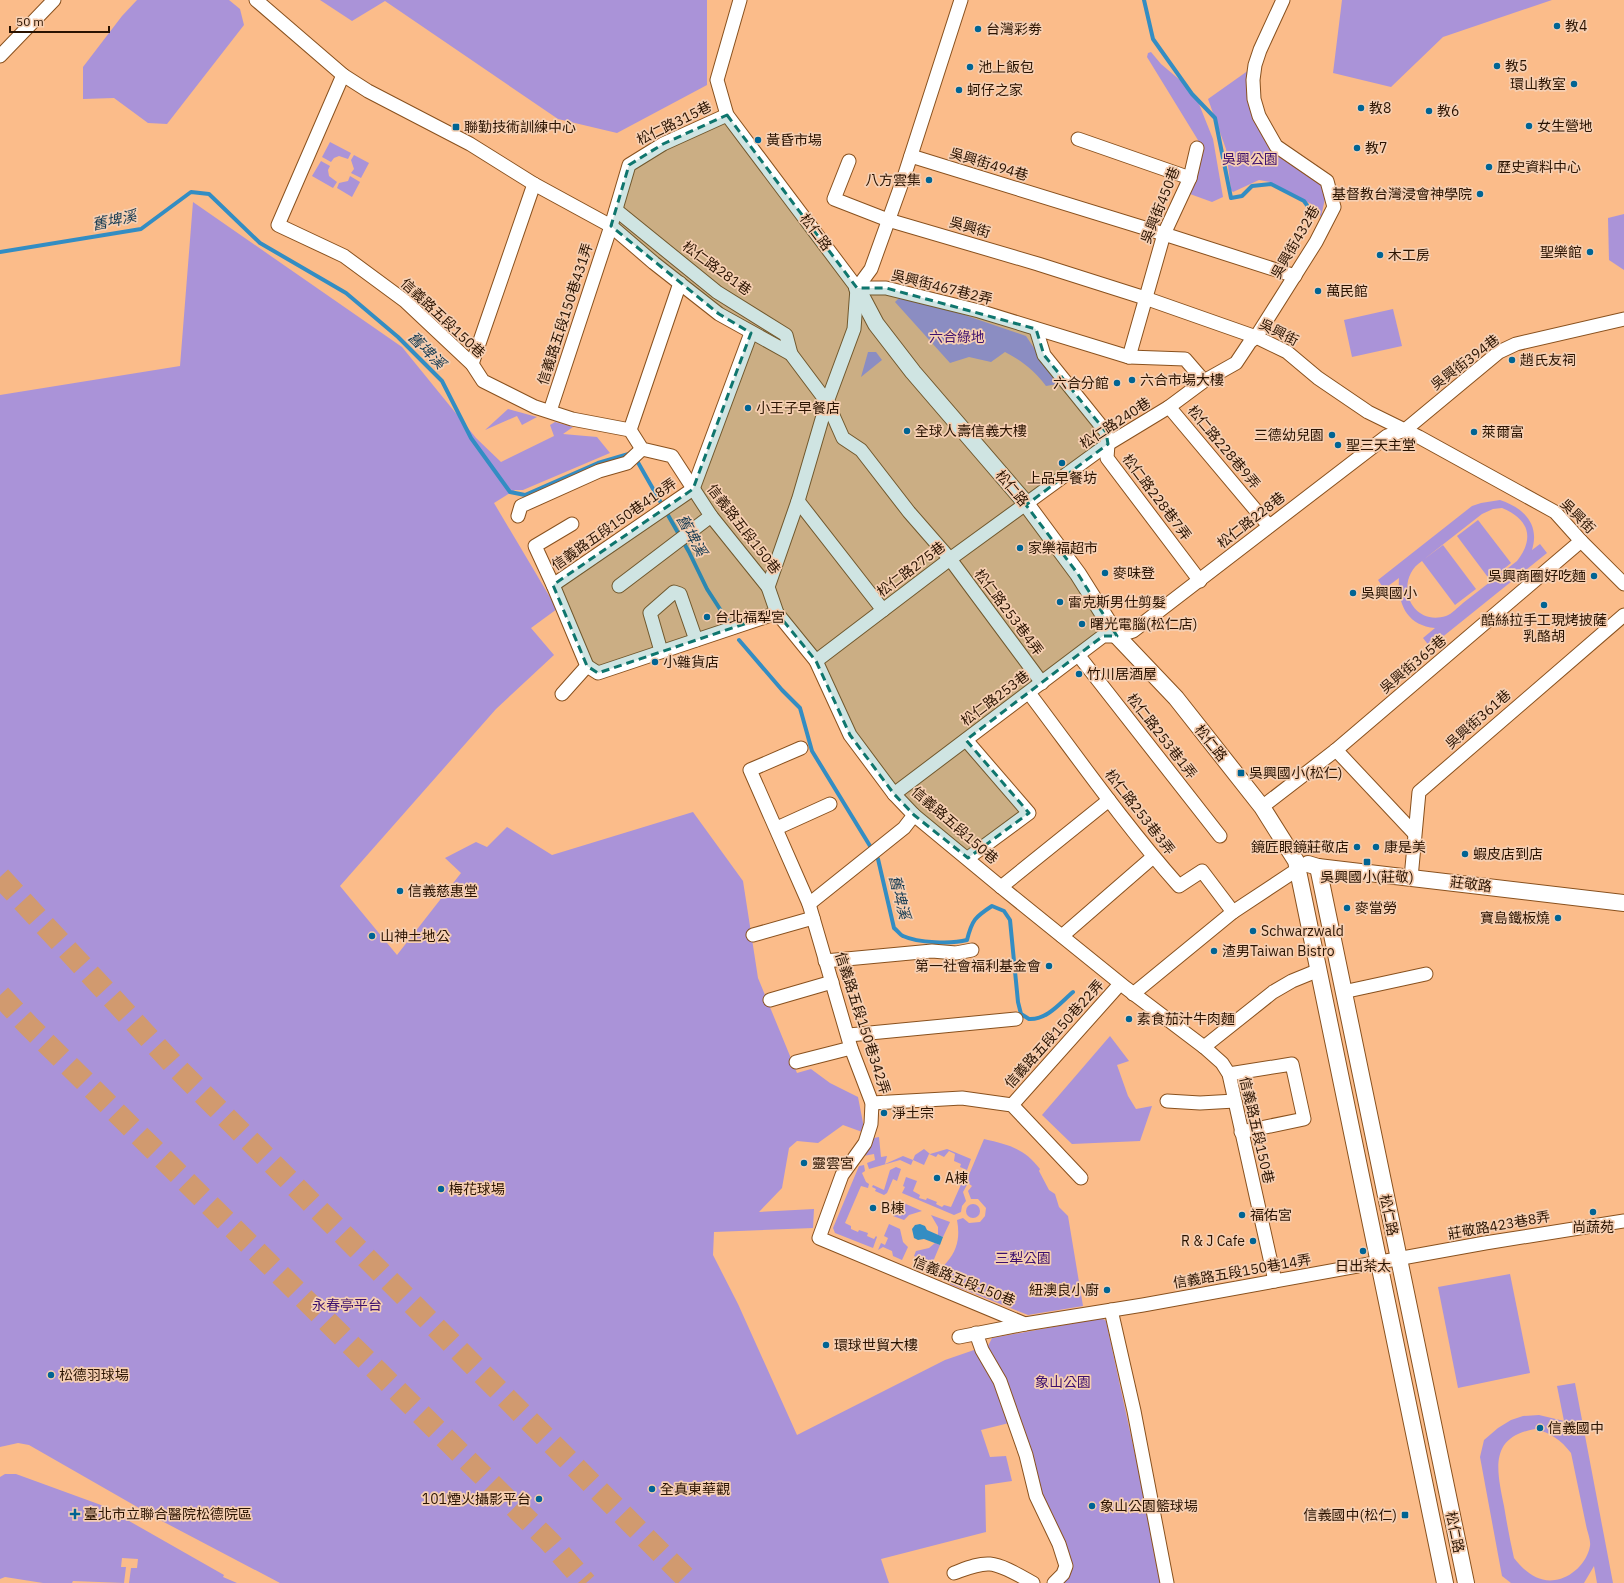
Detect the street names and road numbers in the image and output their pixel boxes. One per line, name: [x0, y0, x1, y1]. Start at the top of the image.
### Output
street label: 松仁路315巷: [634, 97, 714, 149]
street label: 吳興街494巷: [948, 144, 1030, 184]
street label: 吳興街450巷: [1136, 164, 1184, 246]
street label: 吳興街432巷: [1267, 202, 1323, 282]
street label: 松仁路: [796, 210, 836, 254]
street label: 吳興街: [947, 213, 993, 241]
street label: 松仁路281巷: [679, 237, 755, 299]
street label: 信義路五段150巷431弄: [534, 241, 596, 387]
street label: 吳興街467巷2弄: [890, 266, 994, 308]
street label: 信義路五段150巷: [397, 274, 489, 362]
street label: 吳興街: [1256, 314, 1302, 350]
street label: 吳興街394巷: [1427, 330, 1503, 394]
street label: 松仁路240巷: [1076, 393, 1154, 453]
street label: 松仁路228巷9弄: [1184, 402, 1264, 492]
street label: 松仁路228巷7弄: [1119, 450, 1195, 544]
street label: 松仁路: [992, 466, 1032, 510]
street label: 信義路五段150巷418弄: [548, 474, 680, 574]
street label: 信義路五段150巷: [703, 480, 785, 578]
street label: 松仁路228巷: [1213, 488, 1289, 552]
street label: 吳興街: [1557, 495, 1599, 537]
street label: 松仁路275巷: [873, 537, 949, 601]
street label: 松仁路253巷4弄: [971, 565, 1047, 659]
street label: 吳興街365巷: [1376, 631, 1450, 697]
street label: 松仁路253巷: [957, 666, 1033, 730]
street label: 吳興街361巷: [1441, 686, 1515, 752]
street label: 松仁路253巷1弄: [1123, 690, 1201, 782]
street label: 松仁路: [1191, 721, 1231, 765]
street label: 松仁路253巷3弄: [1101, 766, 1179, 858]
street label: 信義路五段150巷: [908, 782, 1002, 868]
street label: 莊敬路: [1449, 873, 1493, 895]
street label: 信義路五段150巷342弄: [832, 950, 894, 1096]
street label: 信義路五段150巷22弄: [1000, 976, 1108, 1092]
street label: 信義路五段150巷: [1236, 1075, 1278, 1185]
street label: 松仁路: [1376, 1193, 1402, 1237]
street label: 莊敬路423巷8弄: [1446, 1207, 1552, 1243]
street label: 信義路五段150巷14弄: [1172, 1250, 1312, 1292]
street label: 信義路五段150巷: [910, 1252, 1018, 1310]
street label: 松仁路: [1442, 1510, 1468, 1554]

